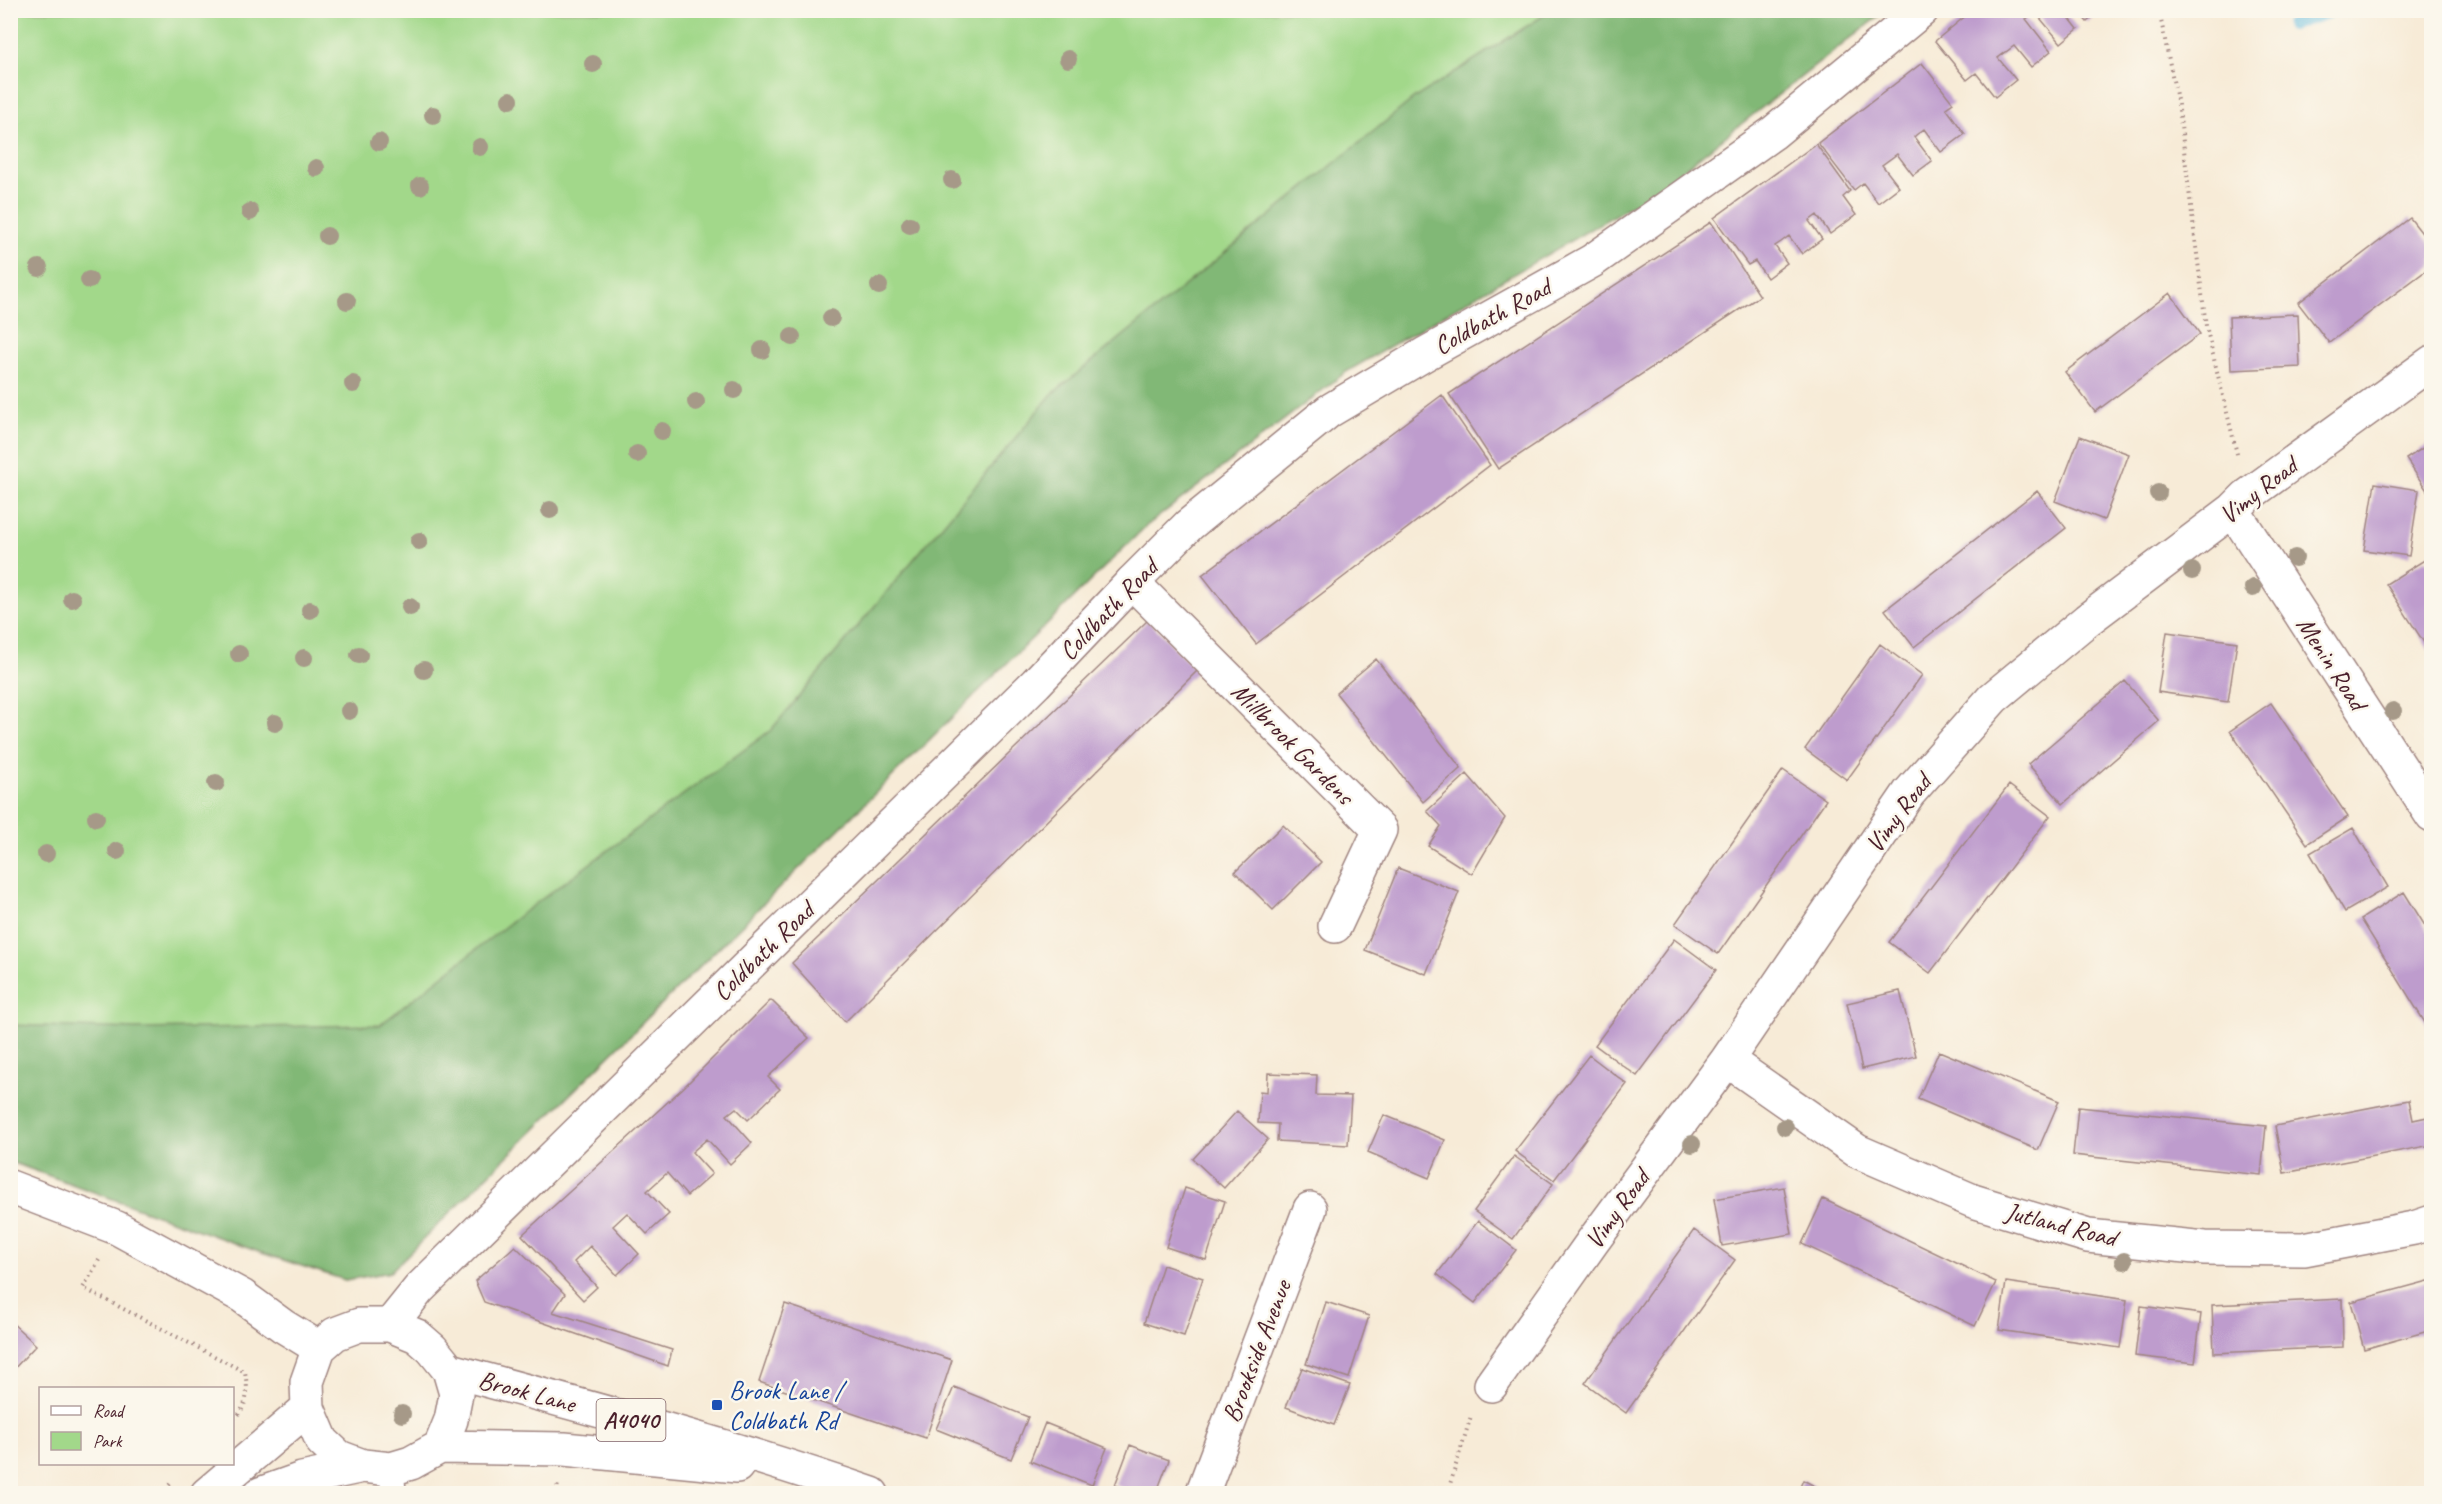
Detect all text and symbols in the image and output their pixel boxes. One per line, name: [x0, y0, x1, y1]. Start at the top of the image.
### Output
street label: Coldbath Road: [1428, 269, 1560, 362]
street label: Vimy Road: [2213, 447, 2307, 531]
street label: Coldbath Road: [1052, 549, 1168, 667]
street label: Menin Road: [2289, 610, 2376, 720]
street label: Millbrook Gardens: [1224, 675, 1362, 813]
street label: Vimy Road: [1858, 764, 1941, 859]
street label: Coldbath Road: [705, 892, 824, 1008]
street label: Vimy Road: [1578, 1160, 1660, 1256]
street label: Jutland Road: [2000, 1194, 2123, 1255]
street label: Brookside Avenue: [1214, 1273, 1300, 1427]
street label: Brook Lane: [475, 1363, 581, 1421]
place label: Brook Lane / Coldbath Rd: [729, 1374, 848, 1437]
legend: [39, 1387, 234, 1465]
marker: Brook Lane / Coldbath Rd: [710, 1398, 724, 1412]
road number: A4040: [596, 1399, 666, 1441]
text: Road: [93, 1400, 126, 1422]
text: Park: [93, 1430, 123, 1452]

